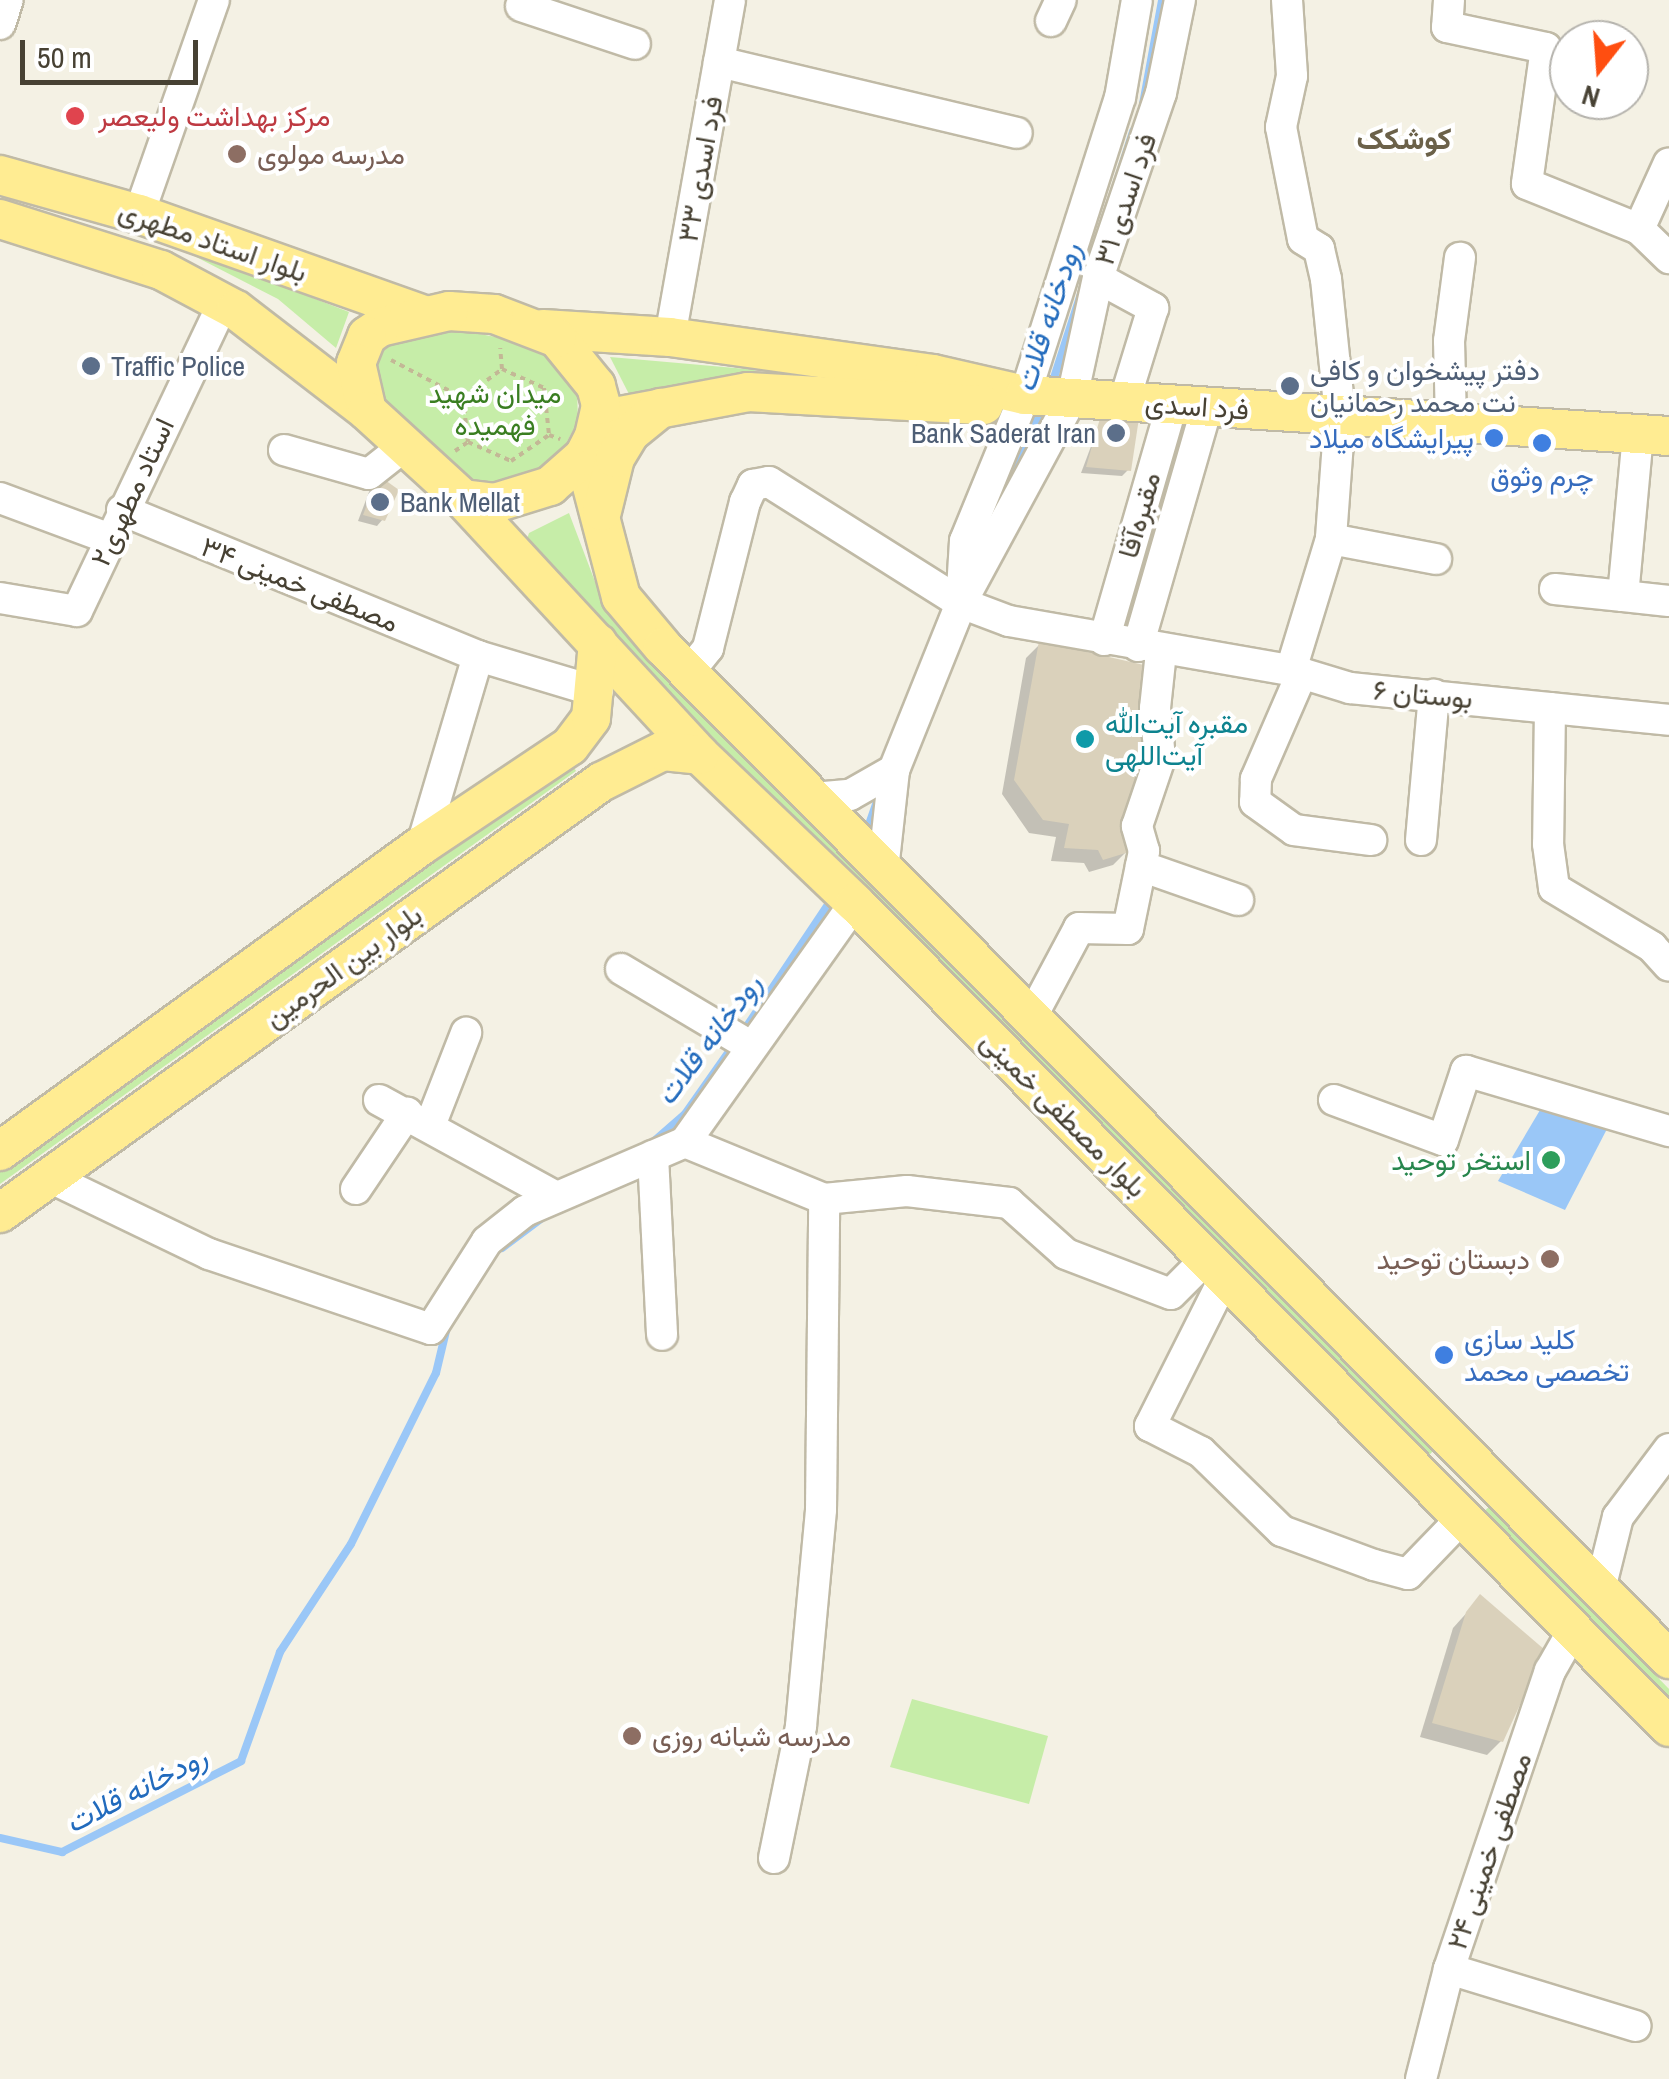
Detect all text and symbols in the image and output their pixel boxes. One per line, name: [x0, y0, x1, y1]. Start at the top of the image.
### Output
scale bar: [25, 20, 202, 82]
north arrow: [1549, 20, 1649, 120]
text: 50 m: [37, 37, 92, 77]
text: N: [1577, 76, 1604, 117]
street label: فرد اسدی ۳۳: [671, 93, 729, 245]
place label: مرکز بهداشت ولیعصر: [98, 99, 330, 133]
marker: مرکز بهداشت ولیعصر: [62, 103, 88, 129]
district label: کوشکک: [1357, 120, 1451, 156]
street label: فرد اسدی ۳۱: [1087, 129, 1163, 269]
place label: مدرسه مولوی: [257, 137, 405, 171]
marker: مدرسه مولوی: [226, 143, 248, 165]
street label: بلوار استاد مطهری: [114, 193, 312, 289]
water label: رودخانه قلات: [1006, 238, 1088, 396]
place label: Traffic Police: [111, 349, 245, 383]
place label: دفتر پیشخوان و کافی نت محمد رحمانیان: [1310, 353, 1540, 419]
marker: Traffic Police: [80, 355, 102, 377]
marker: دفتر پیشخوان و کافی نت محمد رحمانیان: [1279, 375, 1301, 397]
park label: میدان شهید فهمیده: [429, 376, 561, 442]
street label: فرد اسدی: [1144, 386, 1250, 426]
street label: استاد مطهری۲: [83, 413, 181, 571]
place label: Bank Saderat Iran: [911, 416, 1096, 450]
place label: پیرایشگاه میلاد: [1309, 421, 1474, 455]
marker: Bank Saderat Iran: [1105, 422, 1127, 444]
marker: پیرایشگاه میلاد: [1483, 427, 1505, 449]
marker: چرم وثوق: [1531, 432, 1553, 454]
place label: چرم وثوق: [1490, 459, 1594, 493]
street label: مقبره‌آقا: [1111, 468, 1167, 562]
place label: Bank Mellat: [400, 485, 520, 519]
marker: Bank Mellat: [369, 491, 391, 513]
street label: مصطفی خمینی ۳۴: [196, 529, 404, 639]
street label: بوستان ۶: [1372, 673, 1474, 715]
place label: مقبره آیت‌الله آیت‌اللهی: [1105, 706, 1248, 772]
marker: مقبره آیت‌الله آیت‌اللهی: [1074, 728, 1096, 750]
street label: بلوار بین الحرمین: [258, 898, 428, 1034]
water label: رودخانه قلات: [647, 966, 769, 1112]
street label: بلوار مصطفی خمینی: [974, 1024, 1154, 1204]
place label: استخر توحید: [1391, 1143, 1531, 1177]
marker: استخر توحید: [1540, 1149, 1562, 1171]
place label: دبستان توحید: [1376, 1242, 1530, 1276]
marker: دبستان توحید: [1539, 1248, 1561, 1270]
place label: کلید سازی تخصصی محمد: [1464, 1322, 1629, 1388]
marker: کلید سازی تخصصی محمد: [1433, 1344, 1455, 1366]
place label: مدرسه شبانه روزی: [652, 1719, 851, 1753]
marker: مدرسه شبانه روزی: [621, 1725, 643, 1747]
water label: رودخانه قلات: [59, 1738, 213, 1840]
street label: مصطفی خمینی ۲۴: [1440, 1748, 1538, 1954]

